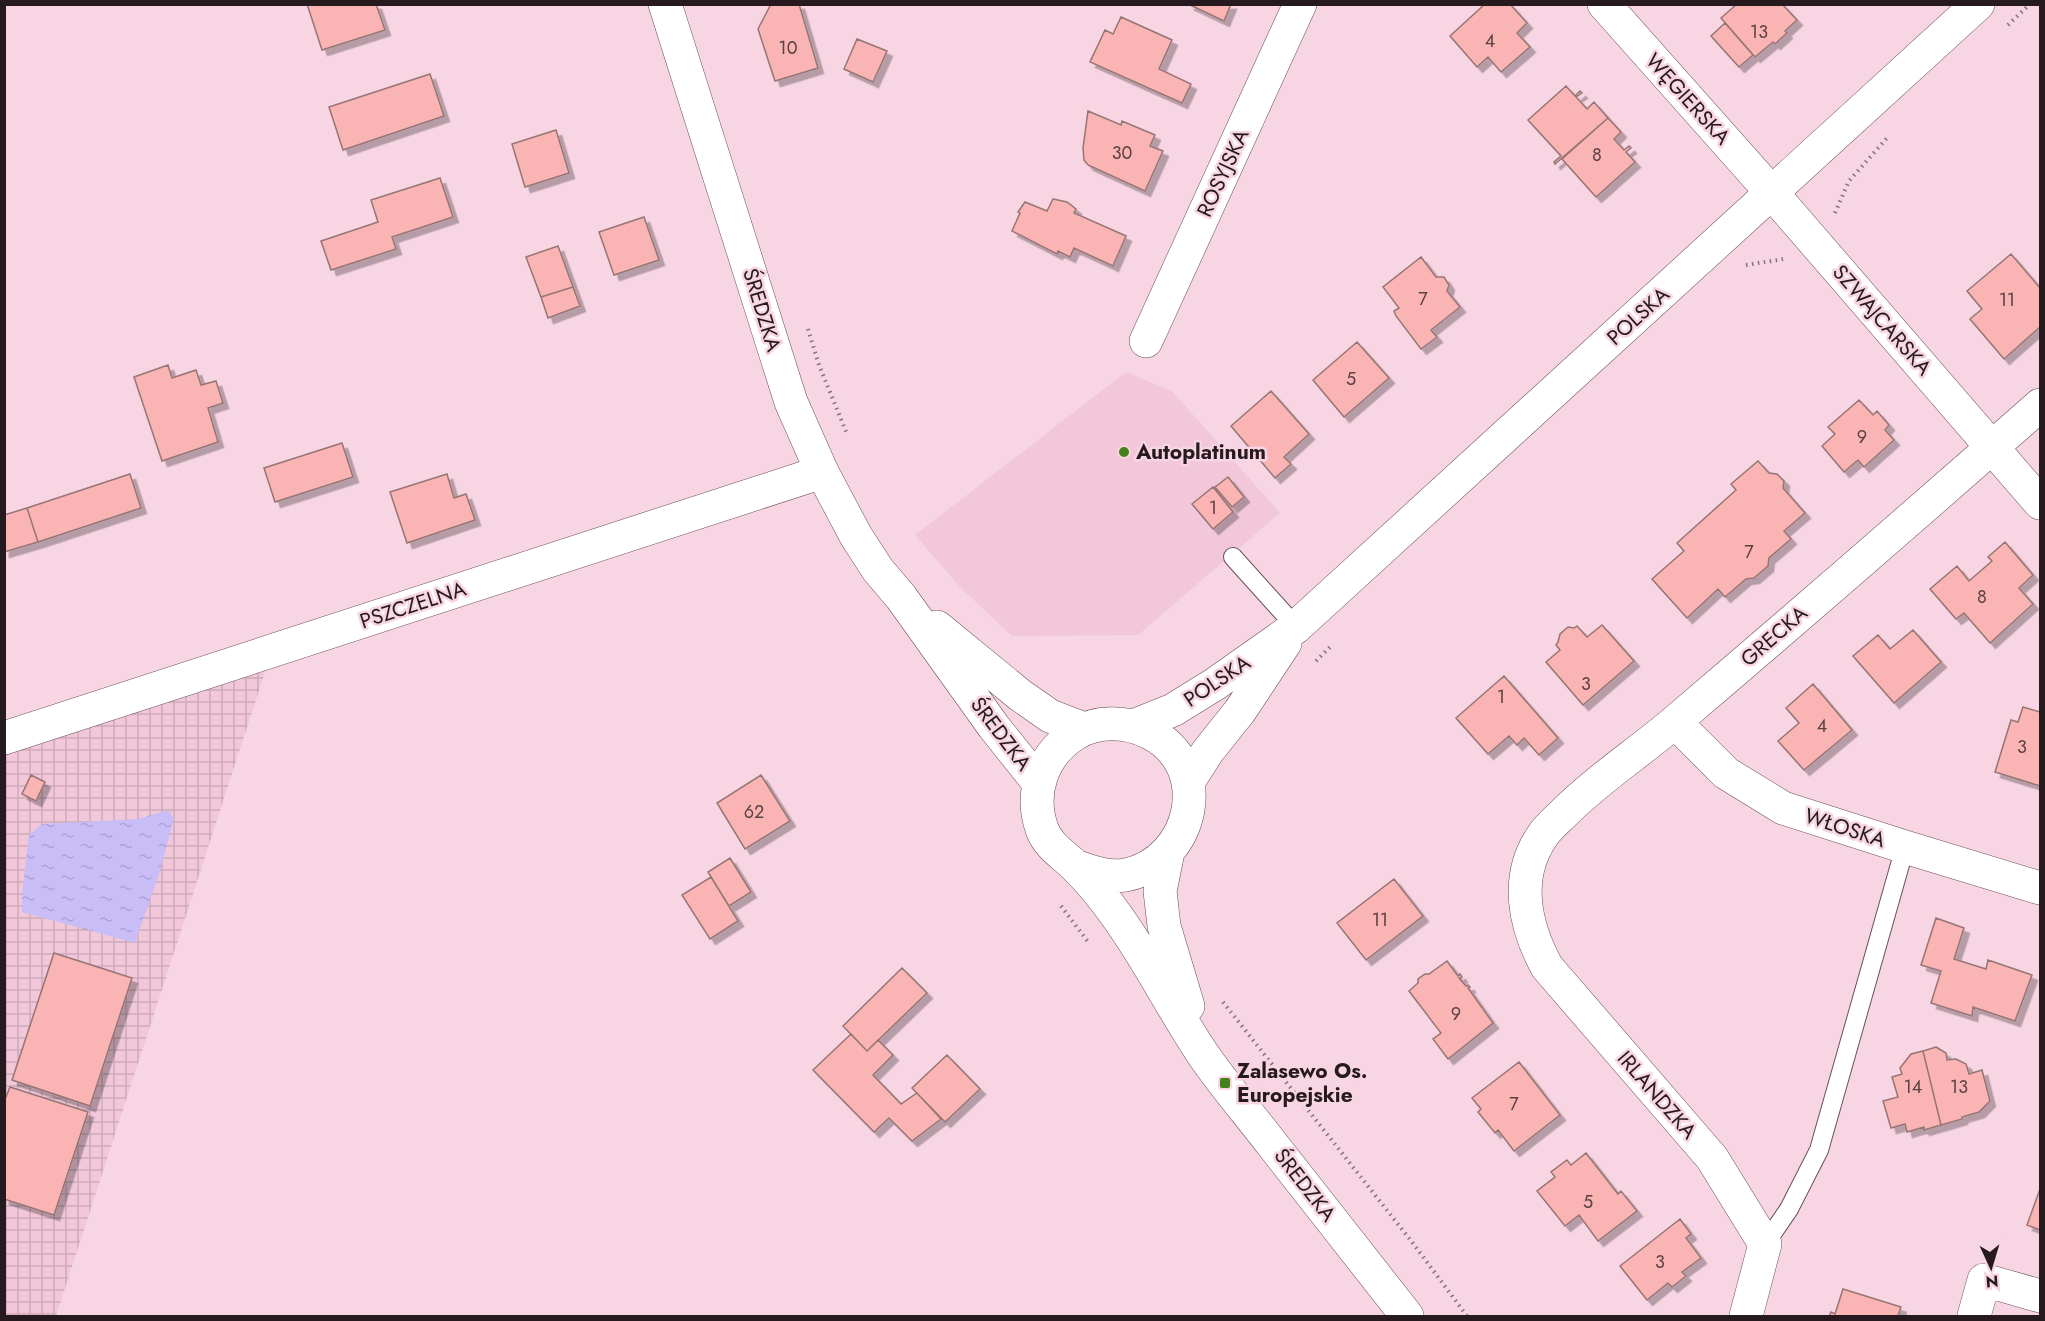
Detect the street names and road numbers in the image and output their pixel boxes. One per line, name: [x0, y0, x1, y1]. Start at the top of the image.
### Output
street label: WĘGIERSKA: [1639, 46, 1737, 152]
street label: ROSYJSKA: [1190, 124, 1256, 222]
street label: SZWAJCARSKA: [1825, 258, 1939, 382]
street label: ŚREDZKA: [735, 265, 789, 355]
street label: POLSKA: [1600, 280, 1676, 352]
street label: PSZCZELNA: [356, 574, 470, 636]
street label: GRECKA: [1734, 598, 1814, 673]
street label: POLSKA: [1178, 648, 1257, 714]
street label: ŚREDZKA: [963, 691, 1039, 777]
street label: WŁOSKA: [1801, 801, 1889, 855]
street label: IRLANDZKA: [1610, 1044, 1704, 1146]
street label: ŚREDZKA: [1267, 1142, 1343, 1228]

